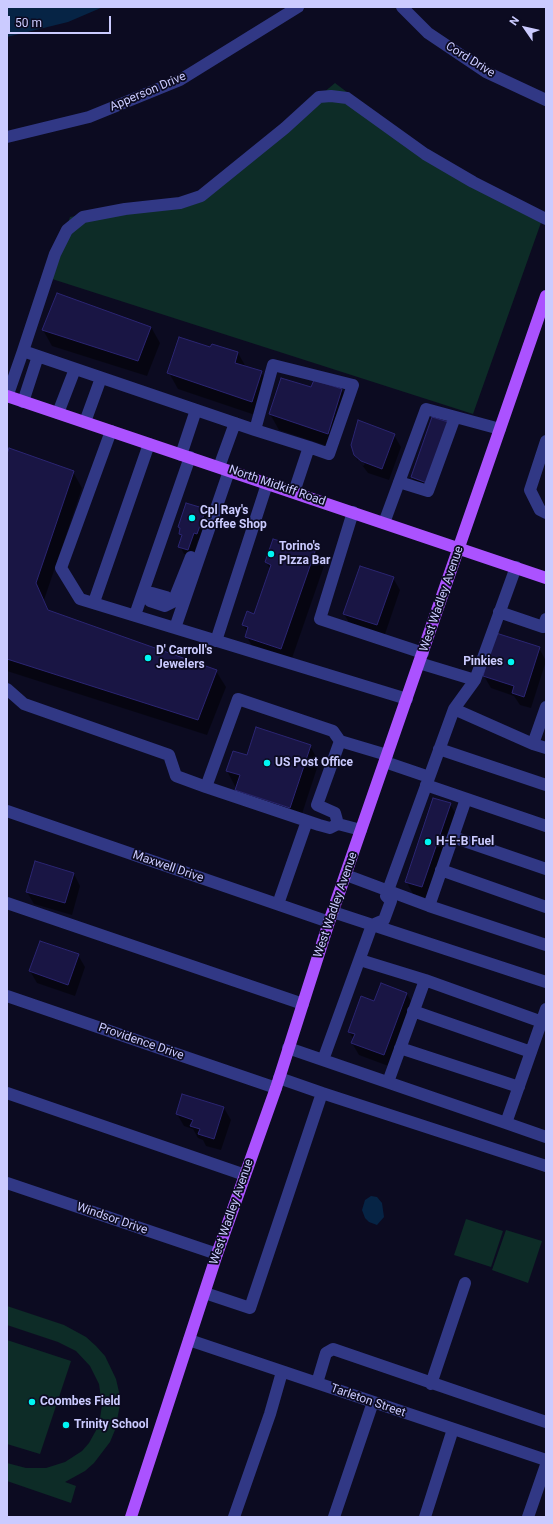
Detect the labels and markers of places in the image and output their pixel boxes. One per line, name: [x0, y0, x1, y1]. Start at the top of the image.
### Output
place label: Cpl Ray's Coffee Shop: [200, 504, 267, 532]
marker: Cpl Ray's Coffee Shop: [187, 513, 197, 523]
place label: Torino's PIzza Bar: [279, 540, 330, 568]
marker: Torino's PIzza Bar: [266, 549, 276, 559]
place label: D' Carroll's Jewelers: [156, 644, 212, 672]
marker: D' Carroll's Jewelers: [143, 653, 153, 663]
place label: Pinkies: [463, 655, 503, 669]
marker: Pinkies: [506, 657, 516, 667]
place label: US Post Office: [275, 756, 353, 770]
marker: US Post Office: [262, 758, 272, 768]
place label: H-E-B Fuel: [436, 835, 494, 849]
marker: H-E-B Fuel: [423, 837, 433, 847]
place label: Coombes Field: [40, 1395, 120, 1409]
marker: Coombes Field: [27, 1397, 37, 1407]
place label: Trinity School: [74, 1418, 149, 1432]
marker: Trinity School: [61, 1420, 71, 1430]

